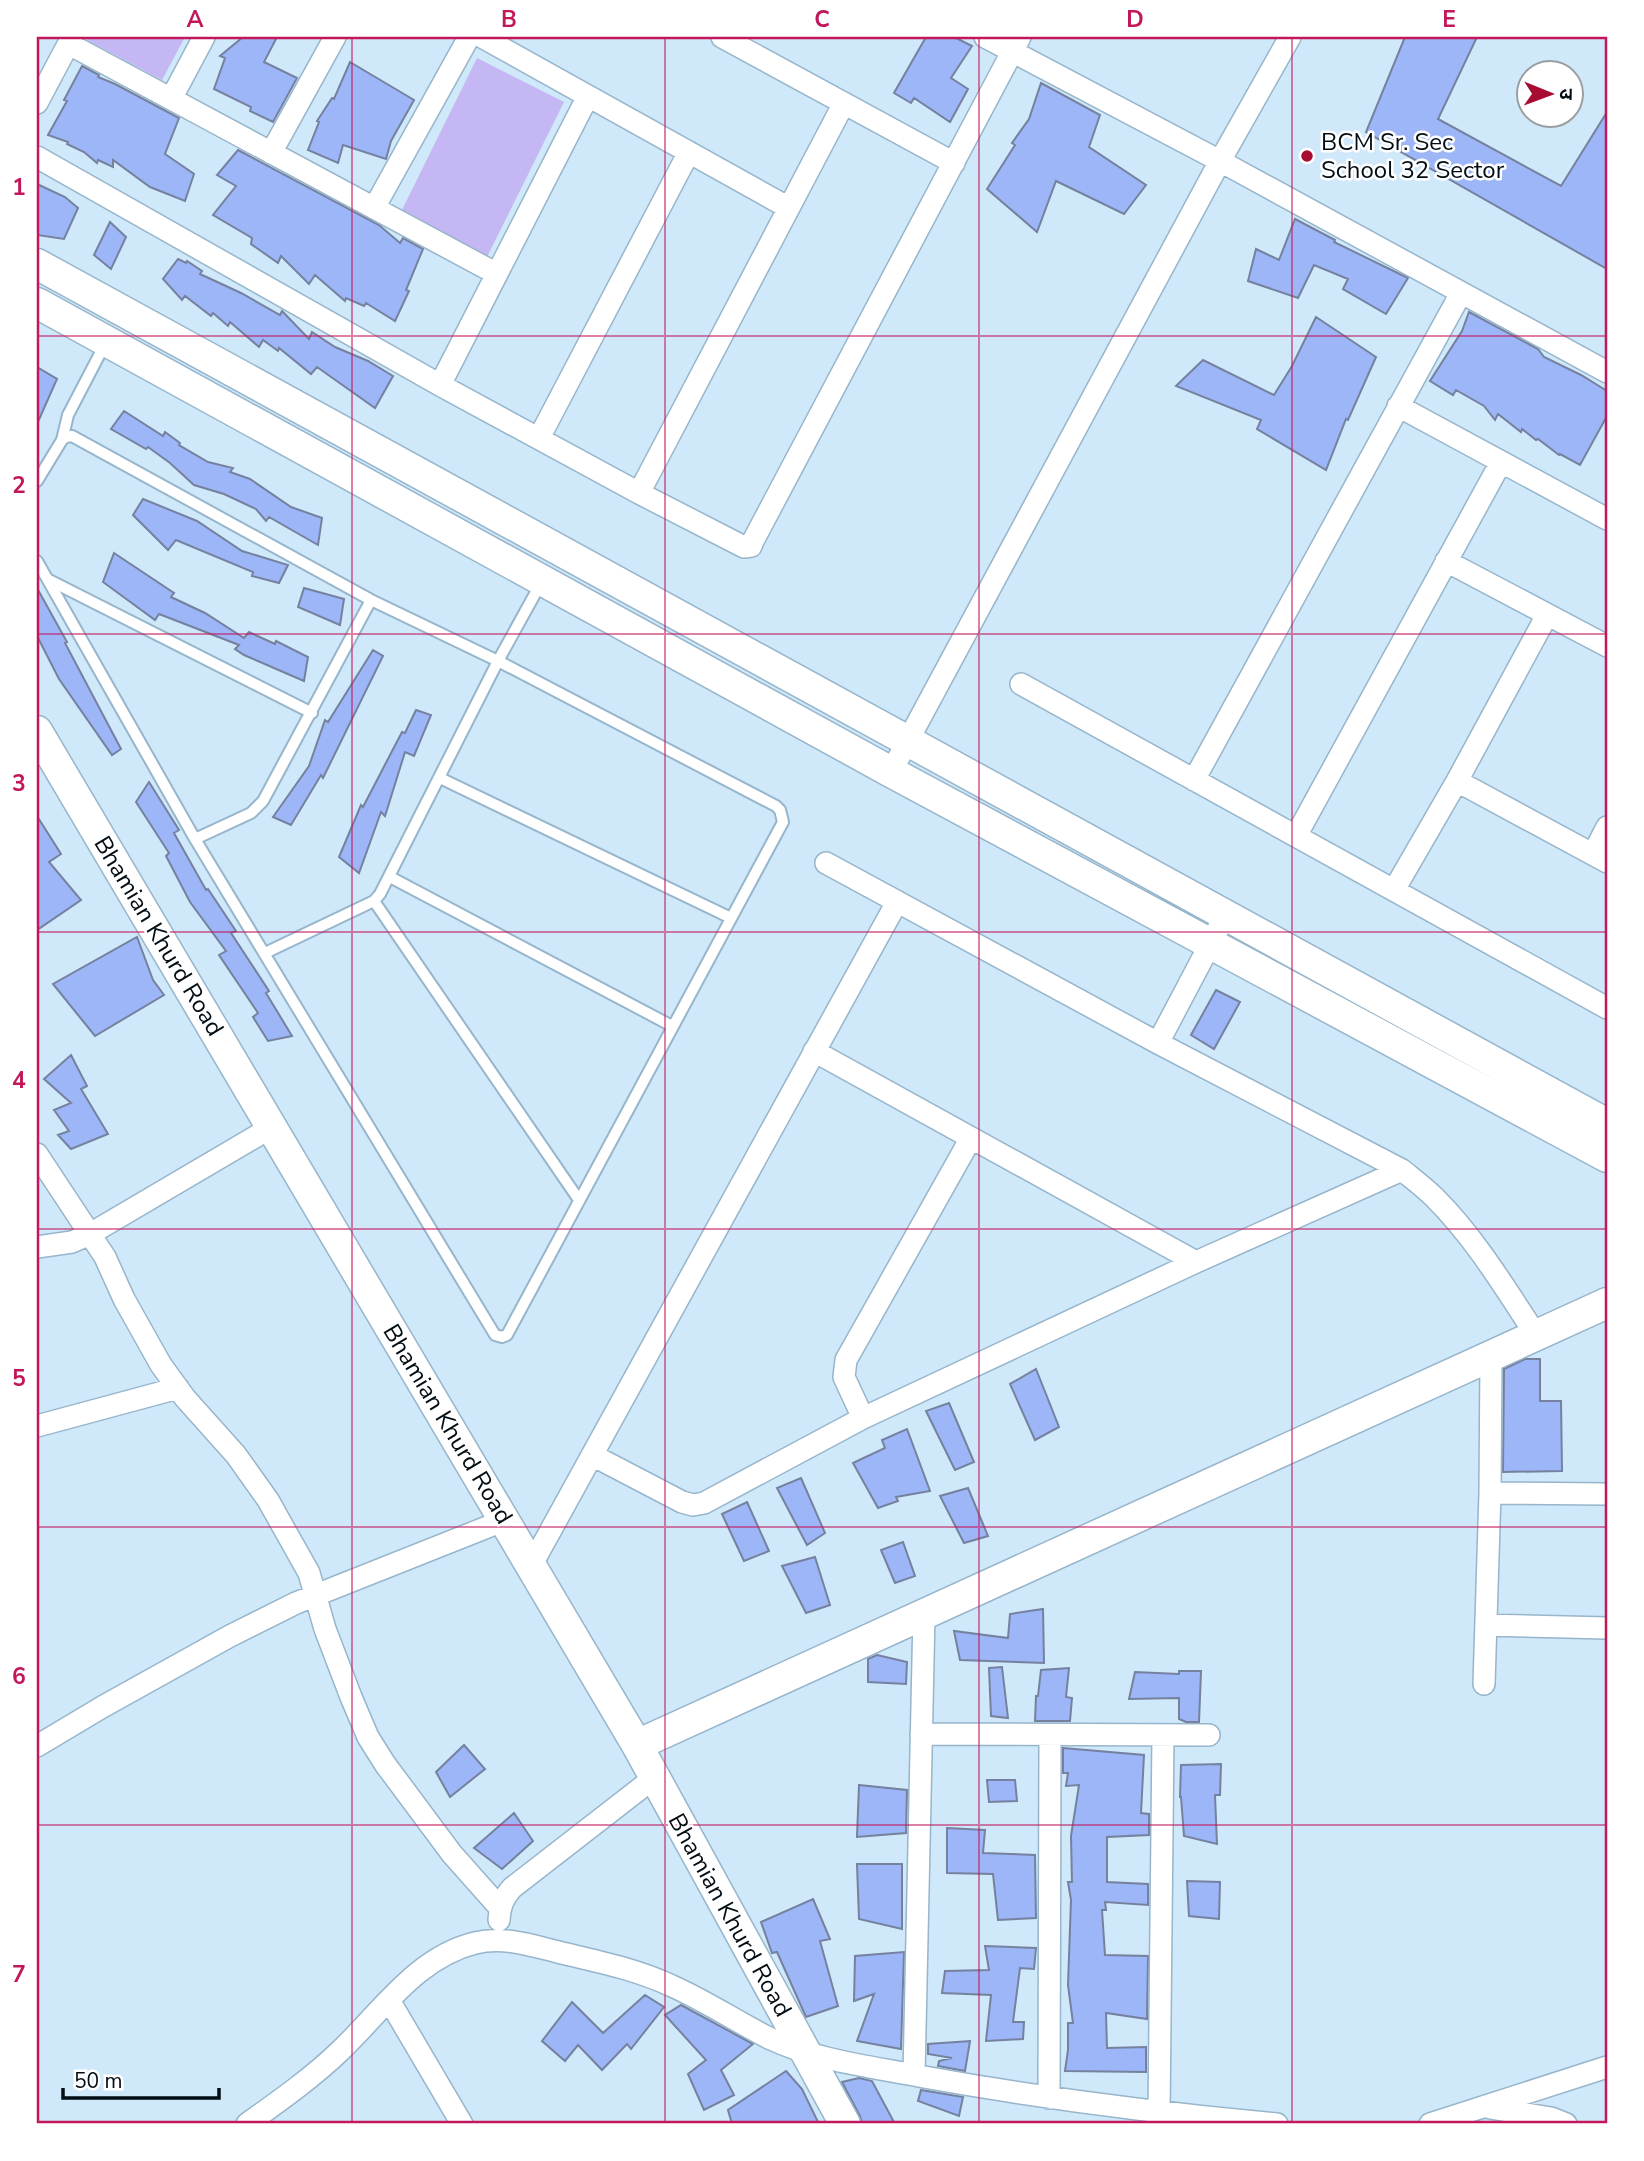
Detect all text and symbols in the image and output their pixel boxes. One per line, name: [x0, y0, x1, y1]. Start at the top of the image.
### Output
text: A: [186, 4, 204, 35]
text: B: [501, 4, 517, 35]
text: C: [814, 4, 830, 35]
text: D: [1126, 4, 1144, 35]
text: E: [1442, 4, 1456, 35]
north arrow: [1514, 60, 1584, 130]
text: उ: [1553, 88, 1579, 101]
place label: BCM Sr. Sec School 32 Sector: [1321, 126, 1505, 186]
marker: BCM Sr. Sec School 32 Sector: [1299, 148, 1315, 164]
text: 1: [12, 172, 26, 203]
text: 2: [12, 470, 26, 501]
text: 3: [12, 768, 26, 799]
street label: Bhamian Khurd Road: [87, 830, 231, 1042]
text: 4: [12, 1065, 26, 1096]
street label: Bhamian Khurd Road: [376, 1318, 520, 1530]
text: 5: [12, 1363, 26, 1394]
text: 6: [12, 1661, 26, 1692]
street label: Bhamian Khurd Road: [661, 1808, 799, 2022]
text: 7: [12, 1959, 26, 1990]
scale bar: [63, 2056, 219, 2100]
text: 50 m: [74, 2067, 123, 2095]

